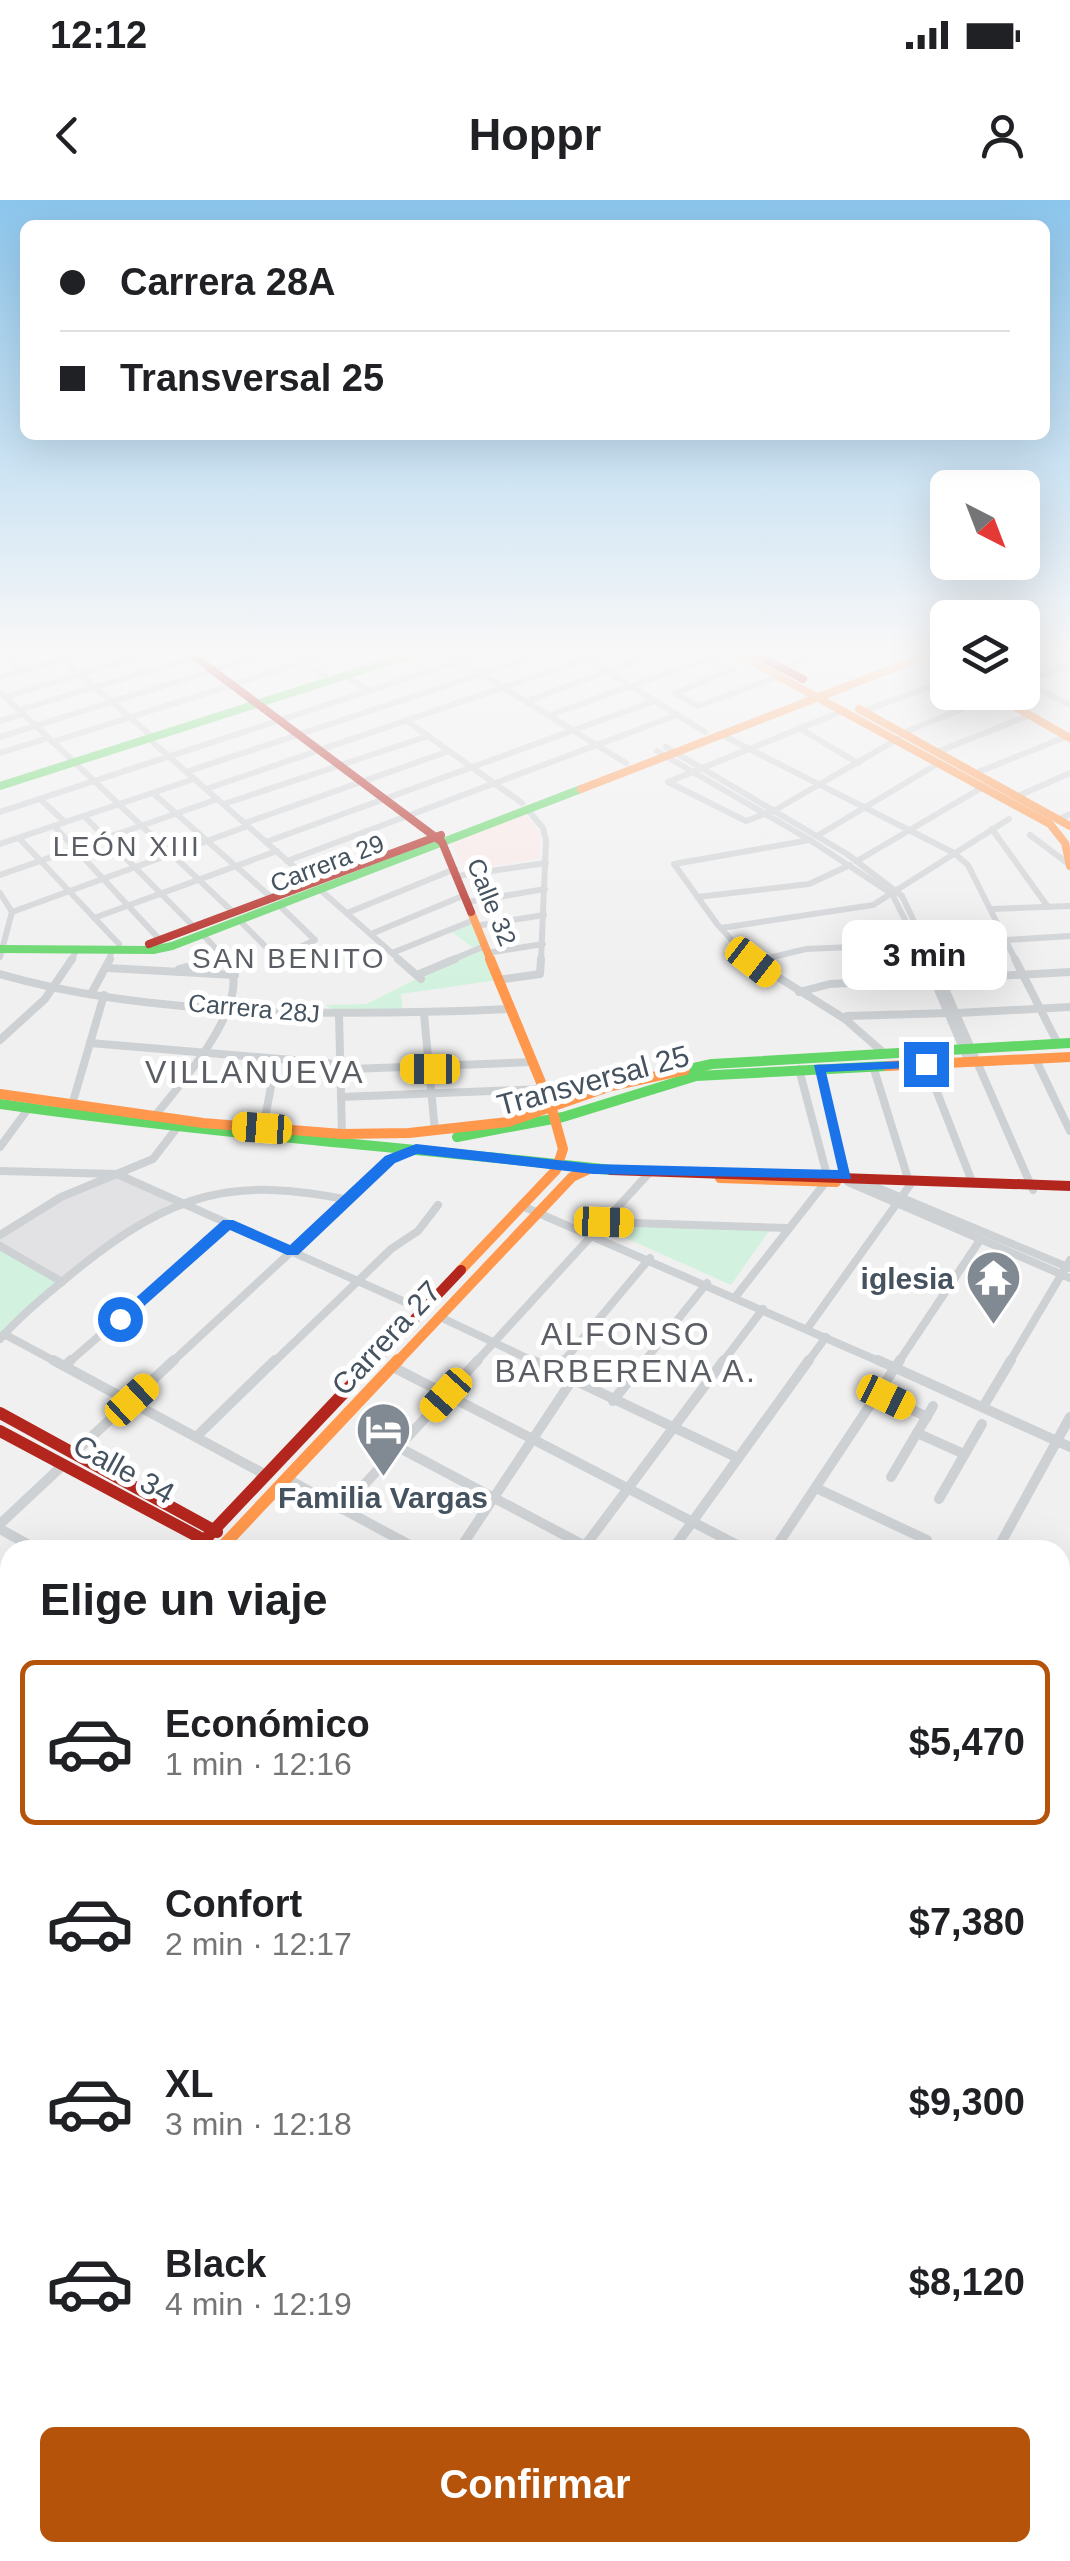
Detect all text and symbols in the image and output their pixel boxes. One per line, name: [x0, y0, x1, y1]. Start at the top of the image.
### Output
text: 12:12: [50, 14, 147, 56]
icon: back: [40, 108, 95, 163]
icon: person: [975, 108, 1030, 163]
text: Hoppr: [469, 109, 601, 160]
text: Carrera 28A: [120, 261, 335, 303]
text: Transversal 25: [120, 357, 384, 399]
north arrow: [930, 470, 1040, 580]
map controls: [930, 470, 1040, 710]
button: layers: [930, 600, 1040, 710]
street label: Carrera 29: [266, 829, 388, 897]
district label: LEÓN XIII: [53, 831, 201, 862]
street label: Calle 32: [462, 854, 522, 950]
callout: 3 min: [844, 919, 1008, 989]
car: [720, 932, 786, 992]
text: 3 min: [883, 937, 966, 973]
district label: SAN BENITO: [192, 943, 386, 974]
street label: Carrera 28J: [187, 988, 321, 1028]
street label: Transversal 25: [493, 1039, 693, 1121]
route end: [904, 1042, 949, 1087]
district label: VILLANUEVA: [145, 1054, 365, 1090]
car: [400, 1054, 460, 1084]
car: [231, 1111, 293, 1145]
car: [573, 1206, 635, 1238]
temple icon: iglesia: [963, 1248, 1023, 1327]
place label: iglesia: [861, 1262, 954, 1295]
street label: Carrera 27: [325, 1274, 447, 1402]
route start: [98, 1297, 143, 1342]
district label: ALFONSO BARBERENA A.: [495, 1316, 757, 1389]
car: [415, 1363, 477, 1427]
car: [100, 1369, 164, 1431]
car: [852, 1370, 920, 1424]
hotel icon: Familia Vargas: [353, 1399, 413, 1478]
street label: Calle 34: [68, 1428, 180, 1510]
place label: Familia Vargas: [278, 1481, 488, 1514]
text: Elige un viaje: [40, 1574, 328, 1625]
icon: car: [45, 1698, 135, 1788]
text: Económico: [165, 1703, 370, 1745]
text: $5,470: [909, 1721, 1025, 1763]
text: 1 min · 12:16: [165, 1746, 352, 1782]
icon: car: [45, 1878, 135, 1968]
text: Confort: [165, 1883, 302, 1925]
text: $7,380: [909, 1901, 1025, 1943]
text: 2 min · 12:17: [165, 1926, 352, 1962]
icon: car: [45, 2058, 135, 2148]
text: XL: [165, 2063, 214, 2105]
text: $9,300: [909, 2081, 1025, 2123]
text: 3 min · 12:18: [165, 2106, 352, 2142]
icon: car: [45, 2238, 135, 2328]
text: Black: [165, 2243, 266, 2285]
text: $8,120: [909, 2261, 1025, 2303]
text: 4 min · 12:19: [165, 2286, 352, 2322]
button: Confirmar: [40, 2427, 1030, 2542]

